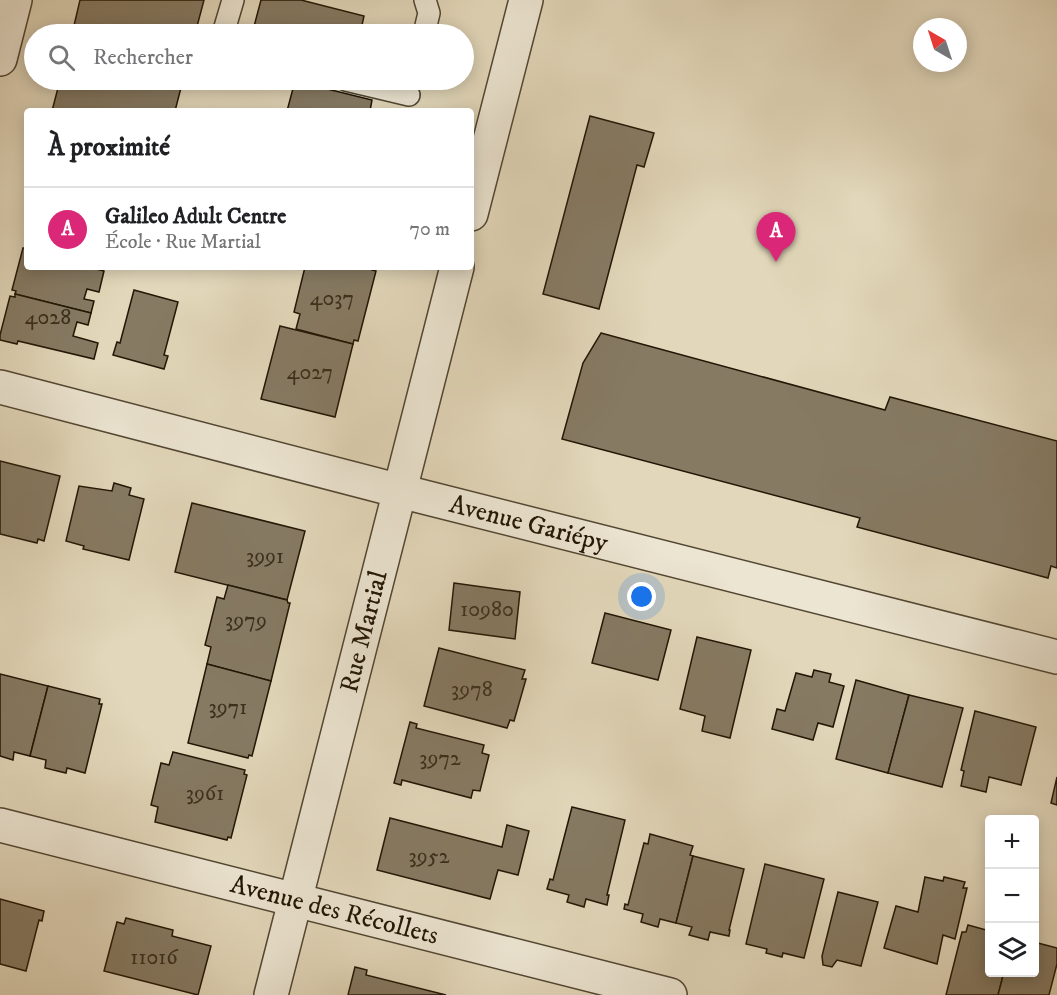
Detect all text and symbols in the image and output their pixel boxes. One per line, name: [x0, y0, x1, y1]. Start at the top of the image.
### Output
north arrow: [913, 18, 967, 72]
search box: [24, 24, 474, 90]
icon: search: [45, 41, 78, 74]
text: Rechercher: [93, 44, 193, 71]
text: À proximité: [48, 131, 170, 164]
text: Galileo Adult Centre: [105, 203, 286, 230]
pin: A: [756, 212, 796, 262]
text: A: [61, 217, 74, 242]
text: 70 m: [409, 217, 450, 242]
text: École · Rue Martial: [105, 230, 261, 255]
house number: 4037: [310, 285, 354, 312]
house number: 4028: [25, 304, 71, 331]
house number: 4027: [287, 359, 333, 386]
street label: Avenue Gariépy: [446, 488, 612, 560]
house number: 3991: [246, 543, 284, 570]
street label: Rue Martial: [332, 567, 395, 696]
your location: [627, 582, 656, 611]
house number: 10980: [460, 596, 514, 623]
house number: 3979: [225, 607, 267, 634]
house number: 3978: [451, 676, 493, 703]
house number: 3971: [209, 694, 247, 721]
house number: 3972: [419, 745, 461, 772]
house number: 3961: [186, 780, 224, 807]
map controls: [985, 815, 1039, 977]
button: +: [985, 815, 1039, 869]
house number: 3952: [409, 843, 450, 870]
street label: Avenue des Récollets: [227, 868, 442, 952]
button: −: [985, 869, 1039, 923]
button: layers: [985, 923, 1039, 977]
house number: 11016: [130, 944, 179, 971]

